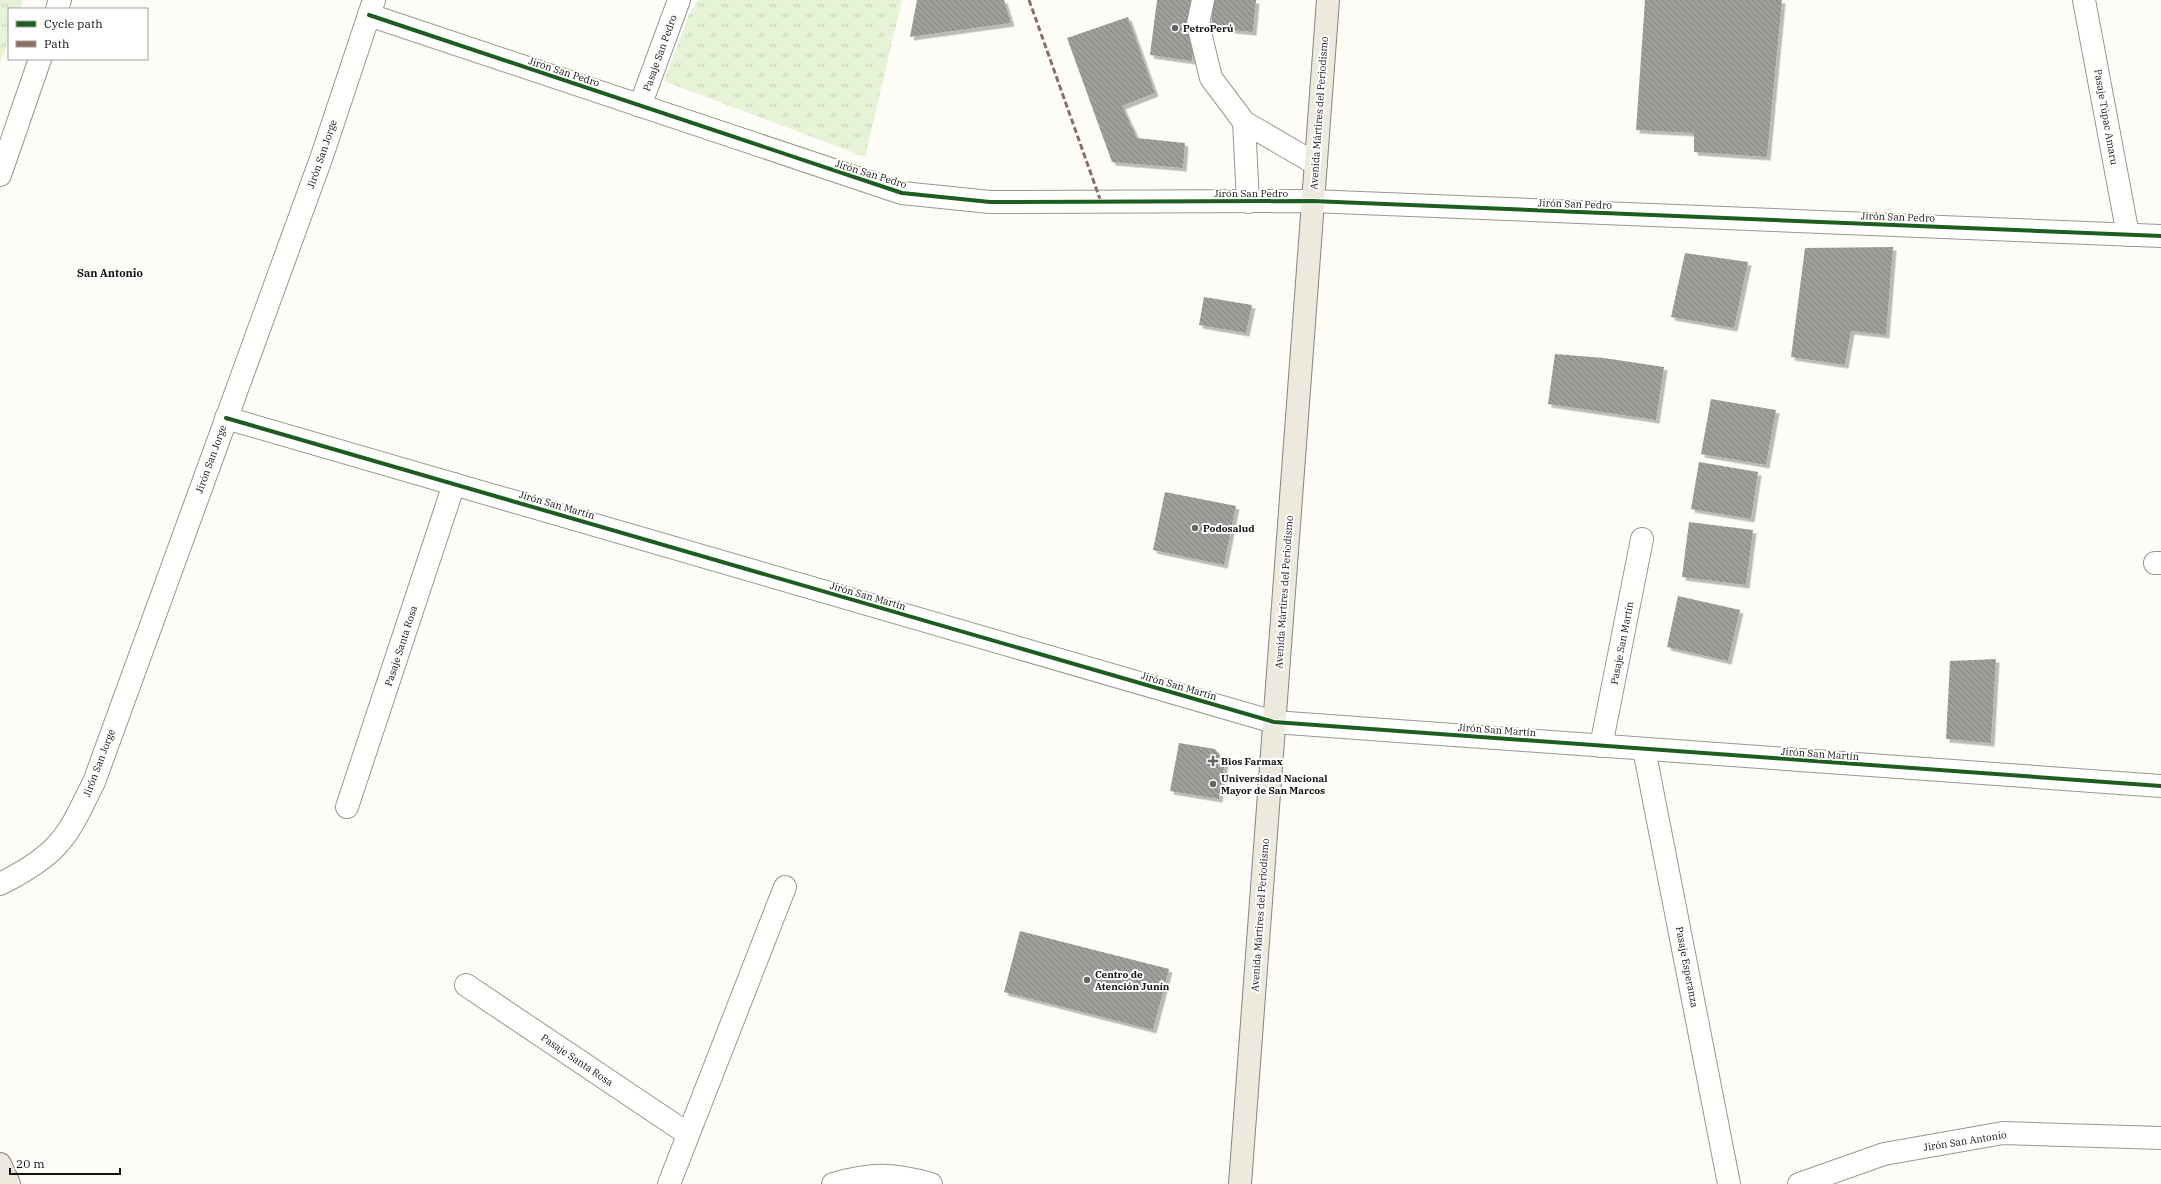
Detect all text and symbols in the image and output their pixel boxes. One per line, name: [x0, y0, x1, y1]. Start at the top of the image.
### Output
legend: [8, 8, 148, 60]
street label: Pasaje San Pedro: [640, 13, 680, 93]
text: Cycle path: [44, 16, 103, 31]
place label: PetroPerú: [1183, 22, 1234, 35]
marker: PetroPerú: [1170, 23, 1180, 33]
street label: Avenida Mártires del Periodismo: [1307, 35, 1331, 190]
text: Path: [44, 36, 70, 51]
street label: Jirón San Pedro: [527, 54, 602, 90]
street label: Pasaje Túpac Amaru: [2091, 68, 2121, 166]
street label: Jirón San Jorge: [304, 118, 340, 190]
street label: Jirón San Pedro: [834, 157, 909, 191]
street label: Jirón San Pedro: [1214, 187, 1288, 200]
street label: Jirón San Pedro: [1538, 196, 1613, 212]
street label: Jirón San Pedro: [1861, 209, 1936, 225]
district label: San Antonio: [77, 266, 143, 280]
street label: Jirón San Jorge: [193, 423, 229, 495]
street label: Jirón San Martín: [518, 488, 597, 522]
street label: Avenida Mártires del Periodismo: [1272, 514, 1296, 669]
place label: Podosalud: [1203, 522, 1255, 535]
marker: Podosalud: [1190, 523, 1200, 533]
street label: Jirón San Martín: [829, 579, 908, 613]
street label: Pasaje San Martín: [1608, 600, 1637, 686]
street label: Pasaje Santa Rosa: [382, 603, 420, 688]
street label: Jirón San Martín: [1140, 669, 1219, 703]
street label: Jirón San Martín: [1457, 721, 1537, 739]
street label: Jirón San Jorge: [80, 727, 118, 799]
street label: Jirón San Martín: [1780, 745, 1860, 763]
place label: Bios Farmax: [1221, 755, 1283, 768]
marker: Bios Farmax: [1208, 756, 1218, 766]
place label: Universidad Nacional Mayor de San Marcos: [1221, 772, 1327, 797]
marker: Universidad Nacional Mayor de San Marcos: [1208, 779, 1218, 789]
street label: Avenida Mártires del Periodismo: [1248, 837, 1272, 992]
street label: Pasaje Esperanza: [1673, 925, 1701, 1009]
place label: Centro de Atención Junín: [1095, 968, 1170, 993]
marker: Centro de Atención Junín: [1082, 975, 1092, 985]
street label: Pasaje Santa Rosa: [538, 1031, 616, 1089]
street label: Jirón San Antonio: [1922, 1128, 2008, 1154]
scale bar: [10, 1150, 120, 1176]
text: 20 m: [16, 1156, 45, 1171]

